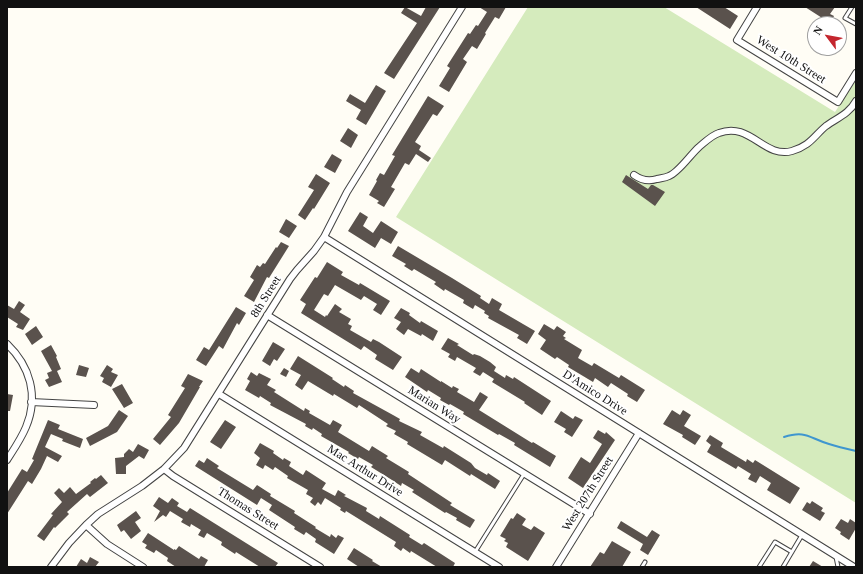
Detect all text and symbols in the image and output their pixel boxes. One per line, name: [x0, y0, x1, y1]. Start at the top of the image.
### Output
north arrow: [807, 16, 847, 56]
text: N: [810, 24, 825, 37]
street label: West 10th Street: [754, 33, 828, 87]
street label: 8th Street: [248, 274, 284, 320]
street label: D'Amico Drive: [560, 367, 630, 419]
street label: Marian Way: [405, 383, 463, 427]
street label: Mac Arthur Drive: [324, 442, 406, 500]
street label: West 207th Street: [559, 454, 617, 534]
street label: Thomas Street: [215, 484, 281, 534]

